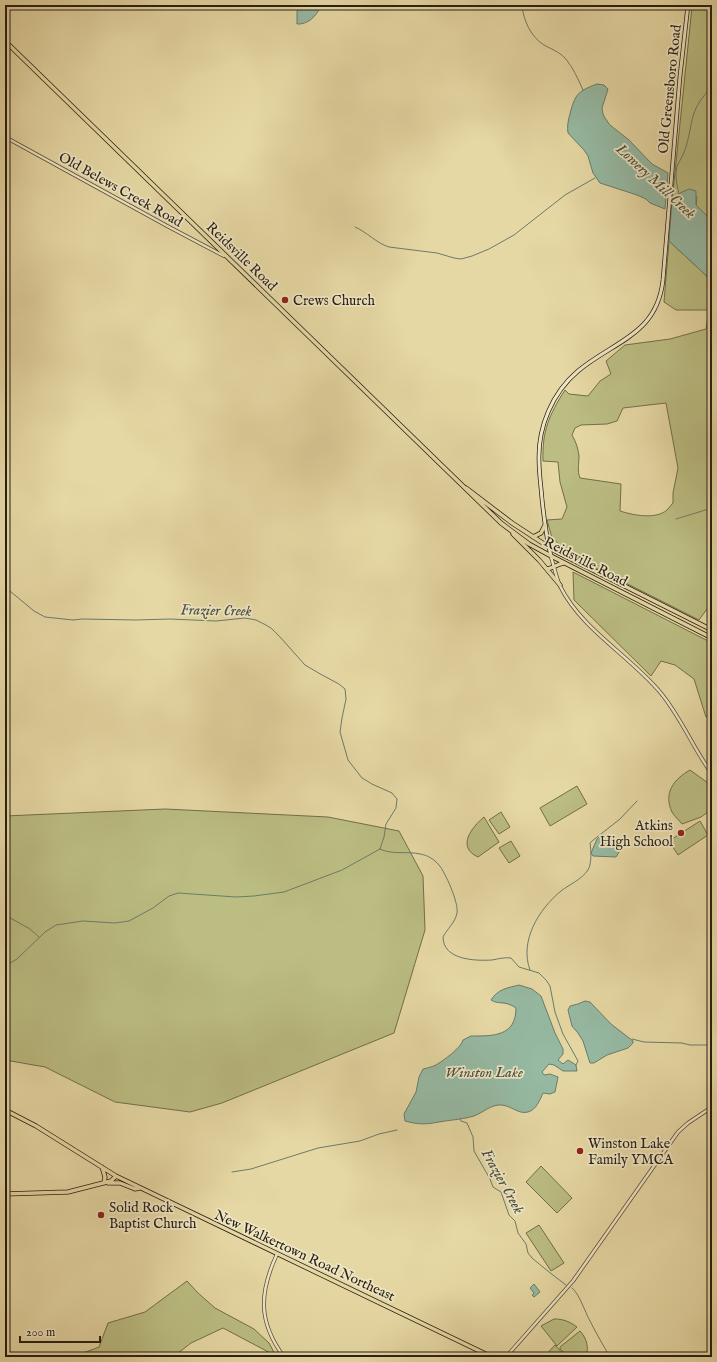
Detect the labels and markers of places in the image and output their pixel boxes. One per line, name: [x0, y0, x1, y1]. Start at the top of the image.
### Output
place label: Crews Church: [293, 292, 375, 310]
marker: Crews Church: [280, 295, 290, 305]
place label: Atkins High School: [600, 817, 673, 851]
marker: Atkins High School: [676, 828, 686, 838]
place label: Winston Lake Family YMCA: [588, 1135, 674, 1169]
marker: Winston Lake Family YMCA: [575, 1146, 585, 1156]
place label: Solid Rock Baptist Church: [109, 1199, 197, 1233]
marker: Solid Rock Baptist Church: [96, 1210, 106, 1220]

